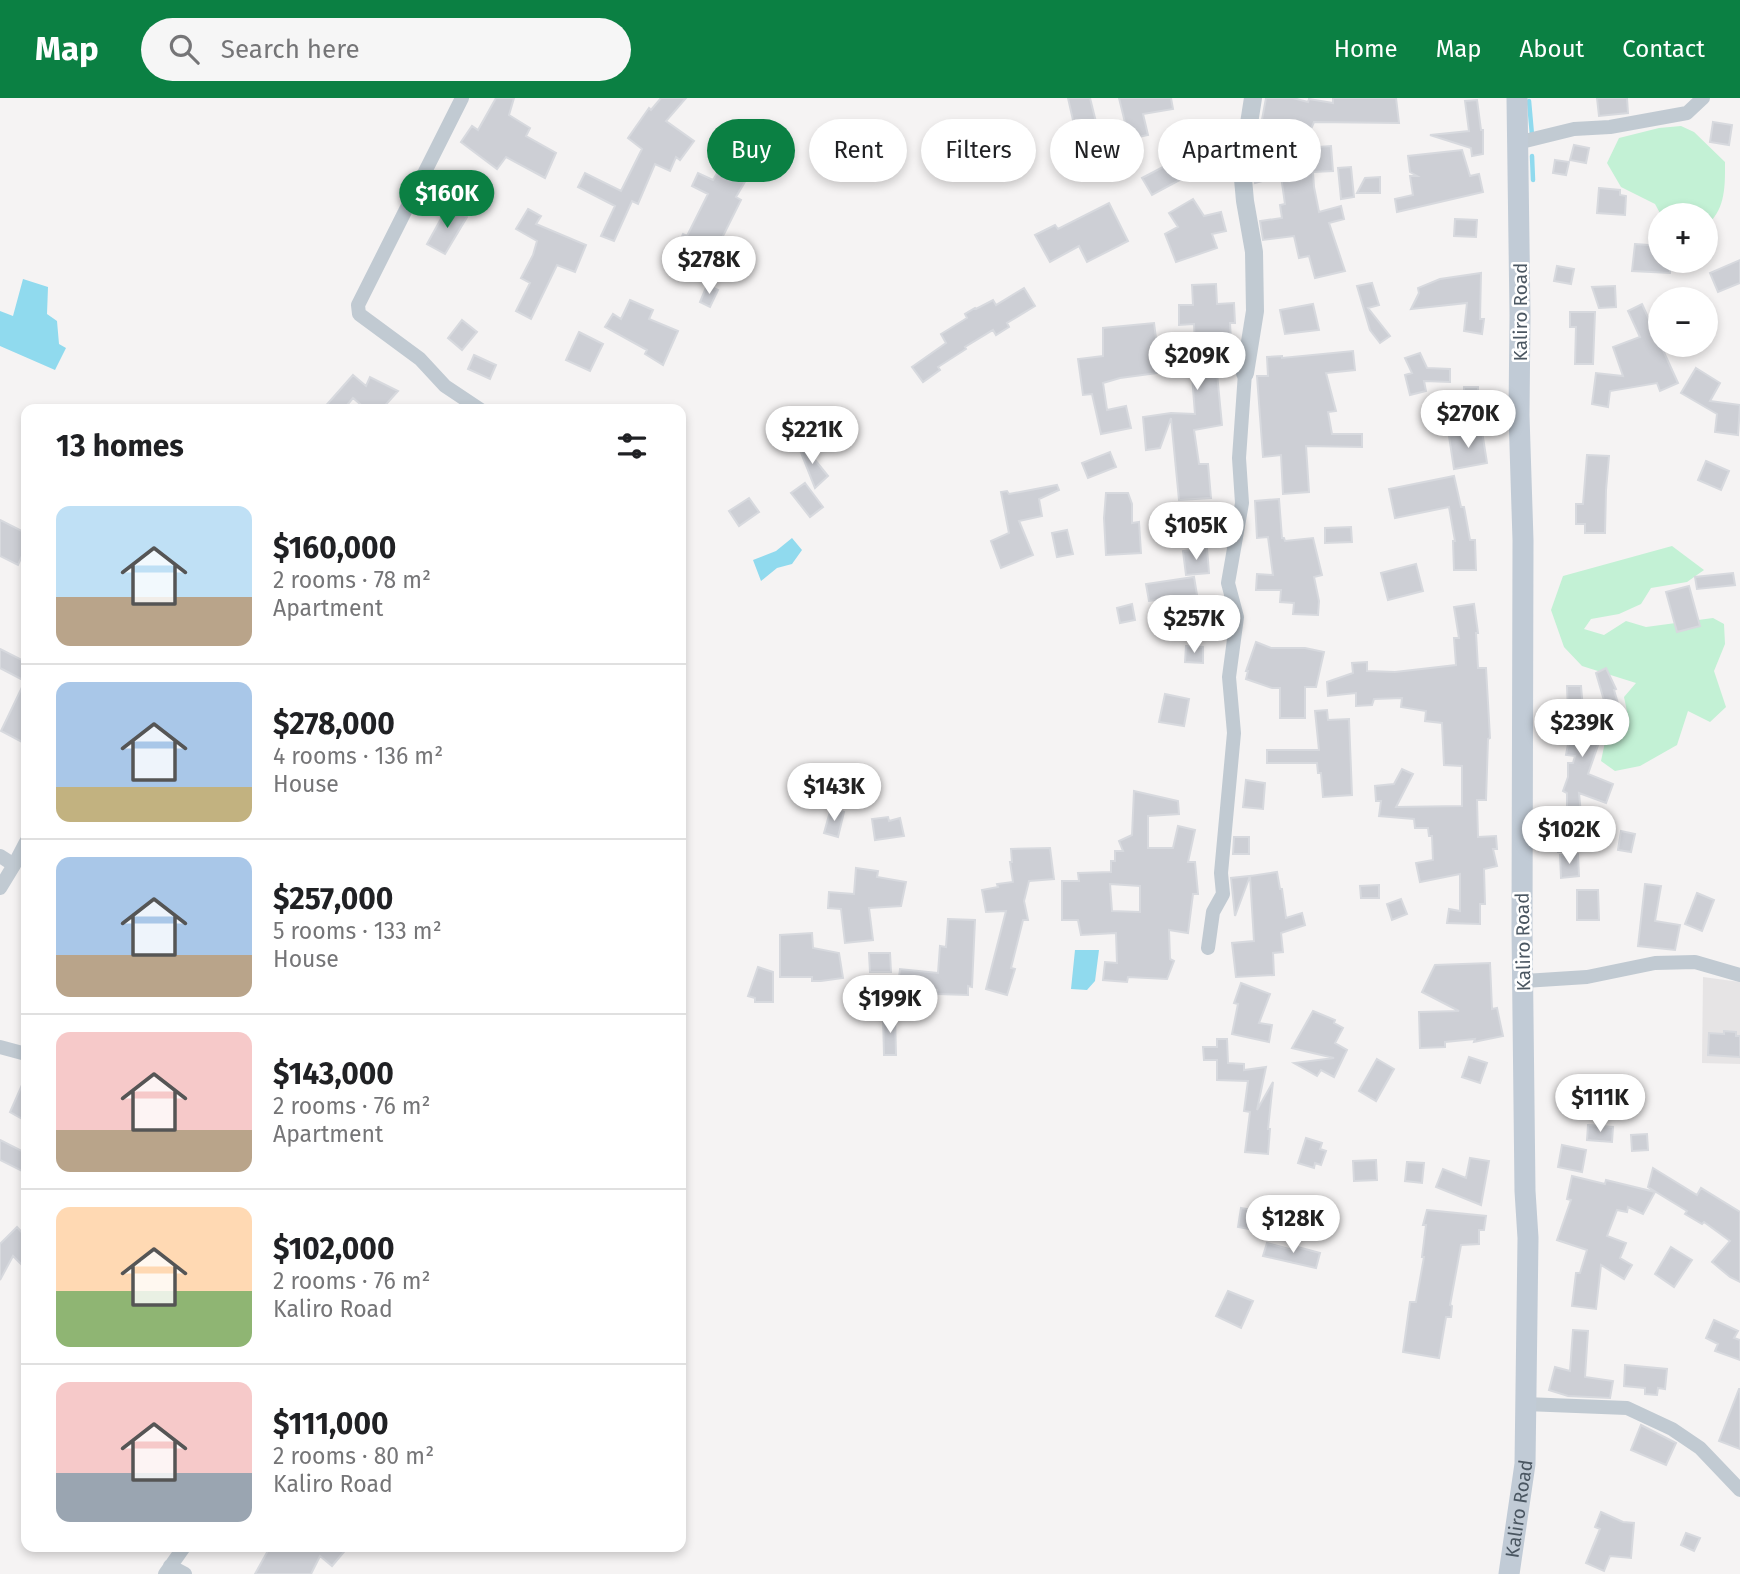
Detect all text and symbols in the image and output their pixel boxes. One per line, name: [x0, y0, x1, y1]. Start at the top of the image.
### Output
search box: [141, 18, 631, 81]
text: Map: [35, 29, 99, 69]
icon: search: [165, 30, 203, 68]
text: Search here: [221, 34, 360, 65]
text: Home: [1334, 35, 1398, 63]
text: Map: [1436, 35, 1482, 63]
text: About: [1520, 35, 1584, 63]
text: Contact: [1622, 35, 1705, 63]
chip: Buy: [707, 119, 795, 182]
chip: Rent: [809, 119, 907, 182]
chip: Filters: [921, 119, 1036, 182]
chip: New: [1050, 119, 1144, 182]
chip: Apartment: [1158, 119, 1321, 182]
pin: $160K: [398, 170, 496, 230]
text: $160K: [415, 179, 479, 207]
map controls: [1648, 203, 1718, 357]
button: +: [1648, 203, 1718, 273]
pin: $278K: [660, 236, 758, 296]
text: $278K: [678, 245, 740, 273]
street label: Kaliro Road: [1509, 263, 1532, 361]
button: −: [1648, 287, 1718, 357]
pin: $209K: [1148, 332, 1246, 392]
text: $209K: [1165, 341, 1229, 369]
pin: $270K: [1419, 390, 1517, 450]
text: $270K: [1437, 399, 1499, 427]
pin: $221K: [763, 406, 861, 466]
text: $221K: [782, 415, 842, 443]
icon: filters: [613, 427, 651, 465]
text: 13 homes: [56, 428, 184, 464]
pin: $105K: [1147, 503, 1245, 562]
text: $105K: [1165, 511, 1227, 539]
text: $160,000: [273, 530, 396, 566]
icon: home: [112, 534, 196, 618]
text: 2 rooms · 78 m²: [273, 566, 431, 594]
text: Apartment: [273, 594, 383, 622]
pin: $257K: [1145, 596, 1243, 655]
text: $257K: [1163, 604, 1225, 632]
pin: $239K: [1533, 700, 1631, 759]
text: $278,000: [273, 706, 395, 742]
text: $239K: [1550, 708, 1614, 736]
icon: home: [112, 710, 196, 794]
text: 4 rooms · 136 m²: [273, 742, 443, 770]
pin: $143K: [785, 764, 883, 823]
text: House: [273, 770, 339, 798]
text: $143K: [803, 772, 865, 800]
pin: $102K: [1520, 806, 1618, 866]
text: $102K: [1538, 815, 1600, 843]
text: $257,000: [273, 881, 393, 917]
icon: home: [112, 885, 196, 969]
street label: Kaliro Road: [1511, 892, 1535, 992]
text: 5 rooms · 133 m²: [273, 917, 442, 945]
text: House: [273, 945, 339, 973]
pin: $199K: [841, 976, 939, 1035]
text: $199K: [859, 984, 921, 1012]
text: $143,000: [273, 1056, 394, 1092]
icon: home: [112, 1060, 196, 1144]
pin: $111K: [1551, 1074, 1649, 1134]
text: $111K: [1571, 1083, 1629, 1111]
text: 2 rooms · 76 m²: [273, 1092, 431, 1120]
text: Apartment: [273, 1120, 383, 1148]
pin: $128K: [1244, 1196, 1342, 1255]
text: $128K: [1262, 1204, 1324, 1232]
text: $102,000: [273, 1231, 394, 1267]
icon: home: [112, 1235, 196, 1319]
text: 2 rooms · 76 m²: [273, 1267, 431, 1295]
text: Kaliro Road: [273, 1295, 393, 1323]
text: $111,000: [273, 1406, 389, 1442]
icon: home: [112, 1410, 196, 1494]
text: 2 rooms · 80 m²: [273, 1442, 434, 1470]
street label: Kaliro Road: [1500, 1458, 1537, 1559]
text: Kaliro Road: [273, 1470, 393, 1498]

